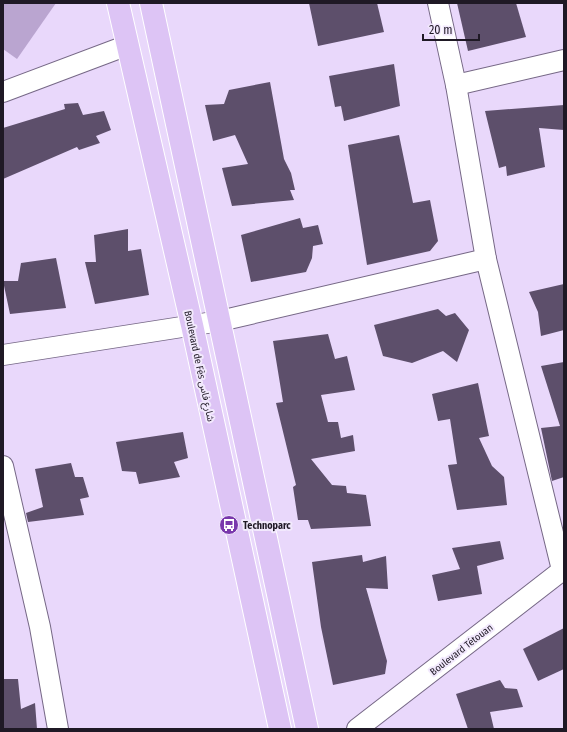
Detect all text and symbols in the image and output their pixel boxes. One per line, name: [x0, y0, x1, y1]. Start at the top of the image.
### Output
scale bar: [423, 16, 479, 42]
text: 20 m: [429, 23, 453, 37]
street label: Boulevard de Fès شارع فاس: [180, 310, 217, 423]
bus stop icon: Technoparc: [218, 514, 240, 536]
place label: Technoparc: [243, 520, 291, 532]
street label: Boulevard Tétouan: [428, 622, 495, 678]

